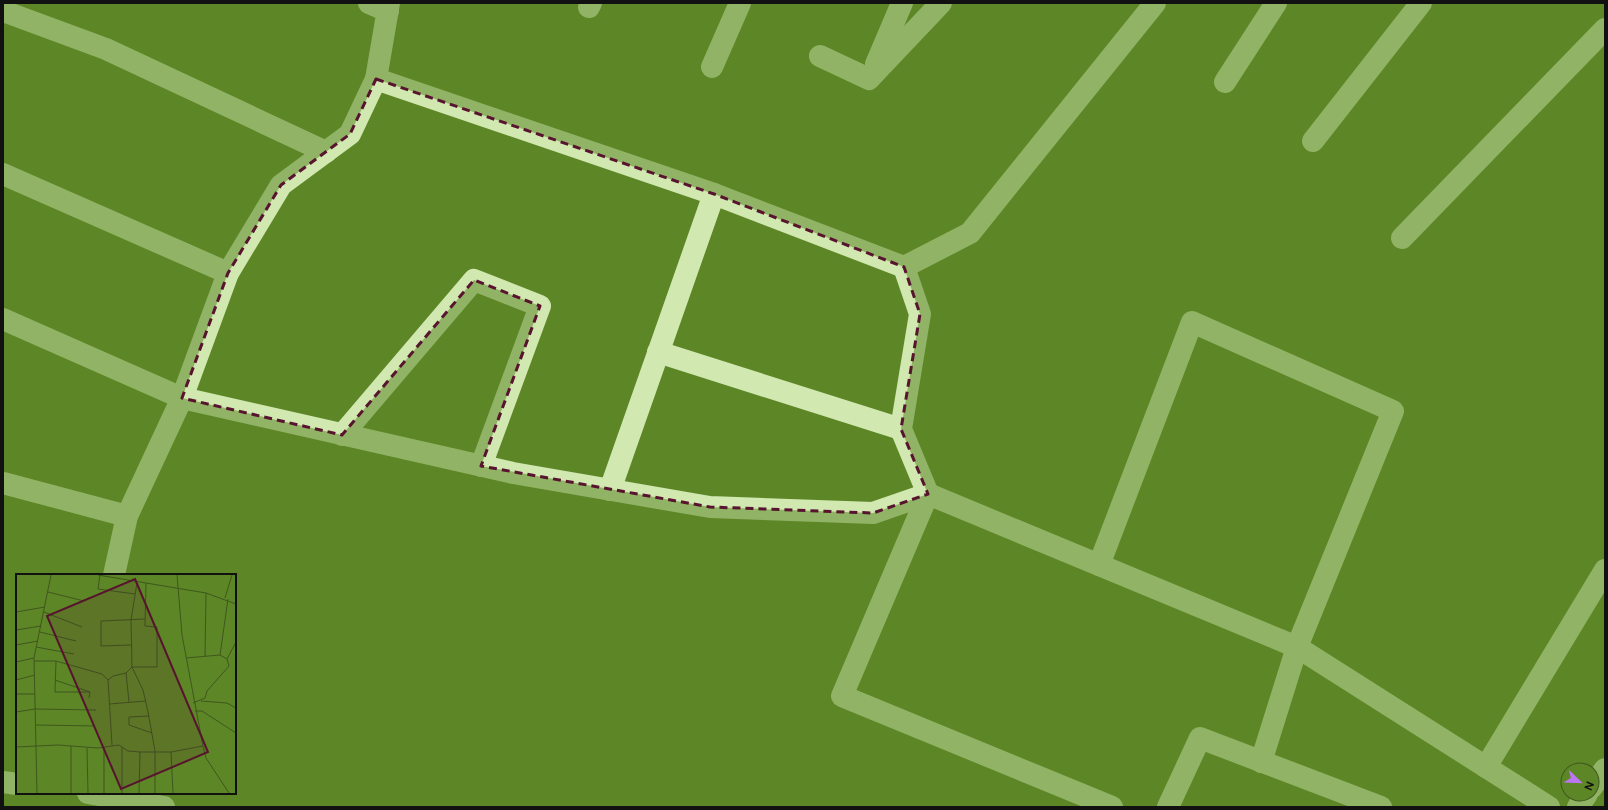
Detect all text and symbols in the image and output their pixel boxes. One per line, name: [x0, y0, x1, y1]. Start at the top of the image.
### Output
inset map: [16, 574, 236, 794]
north arrow: [1560, 762, 1600, 802]
text: N: [1581, 779, 1596, 792]

